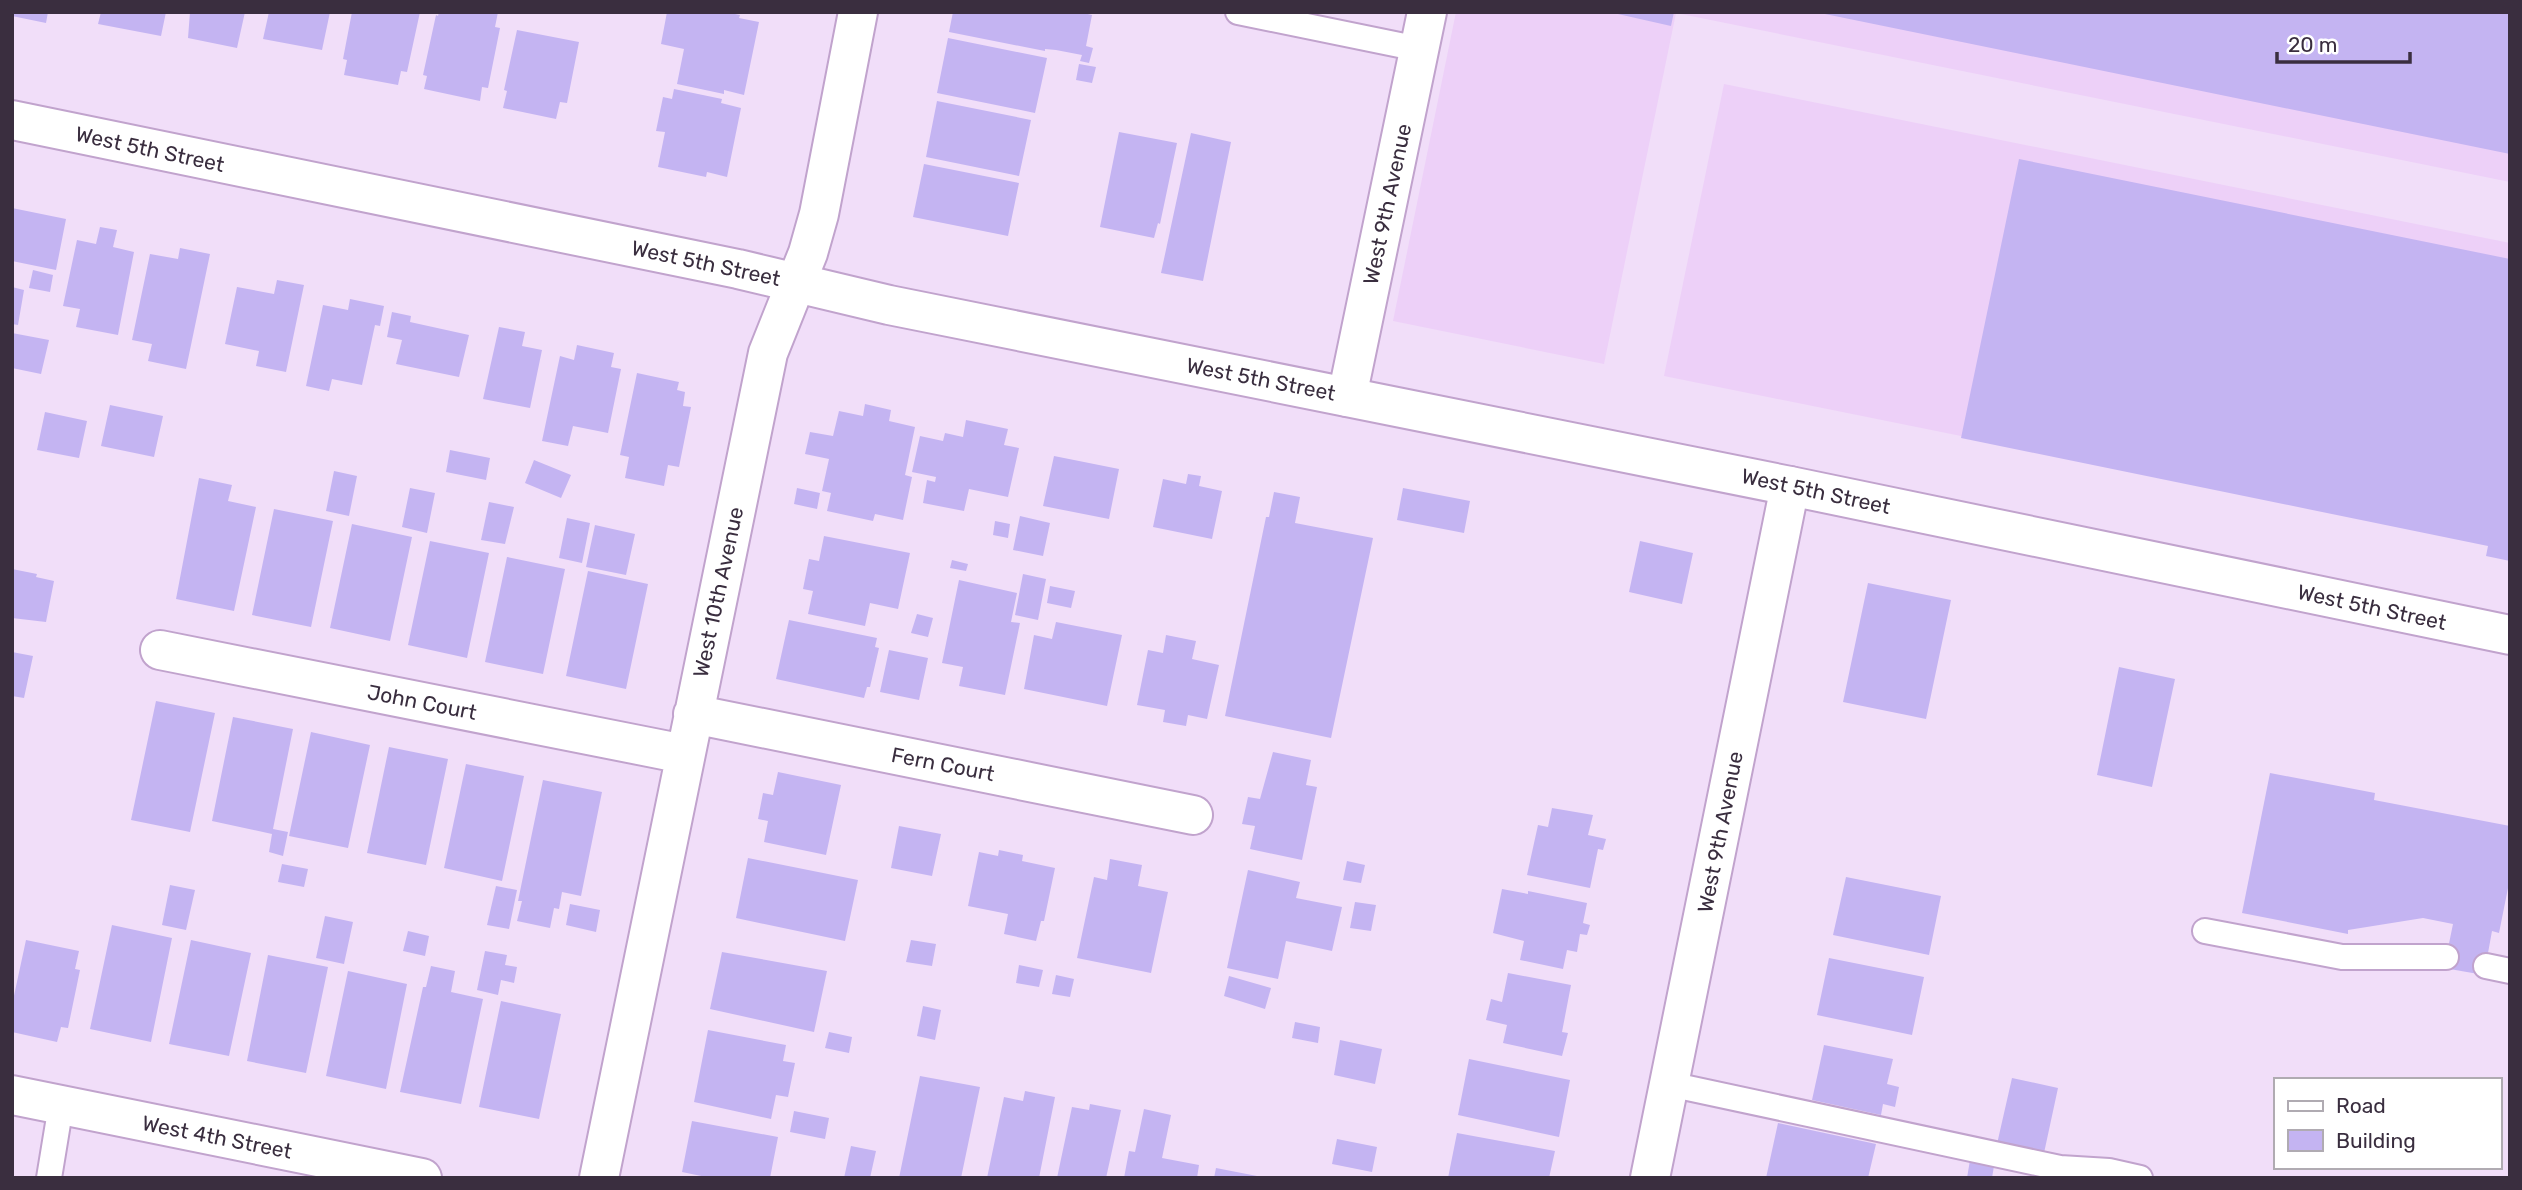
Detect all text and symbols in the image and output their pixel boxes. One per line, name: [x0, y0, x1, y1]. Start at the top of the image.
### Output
scale bar: [2277, 21, 2410, 65]
text: 20 m: [2288, 32, 2337, 57]
street label: West 5th Street: [73, 121, 227, 177]
street label: West 9th Avenue: [1358, 121, 1416, 287]
street label: West 5th Street: [629, 235, 783, 291]
street label: West 5th Street: [1184, 352, 1338, 406]
street label: West 5th Street: [1739, 463, 1893, 519]
street label: West 10th Avenue: [688, 504, 748, 680]
street label: West 5th Street: [2295, 579, 2449, 635]
street label: John Court: [365, 679, 479, 725]
street label: Fern Court: [889, 742, 997, 786]
street label: West 9th Avenue: [1692, 749, 1748, 915]
legend: [2274, 1078, 2501, 1169]
text: Road: [2336, 1093, 2386, 1118]
street label: West 4th Street: [140, 1110, 294, 1164]
text: Building: [2336, 1128, 2416, 1153]

